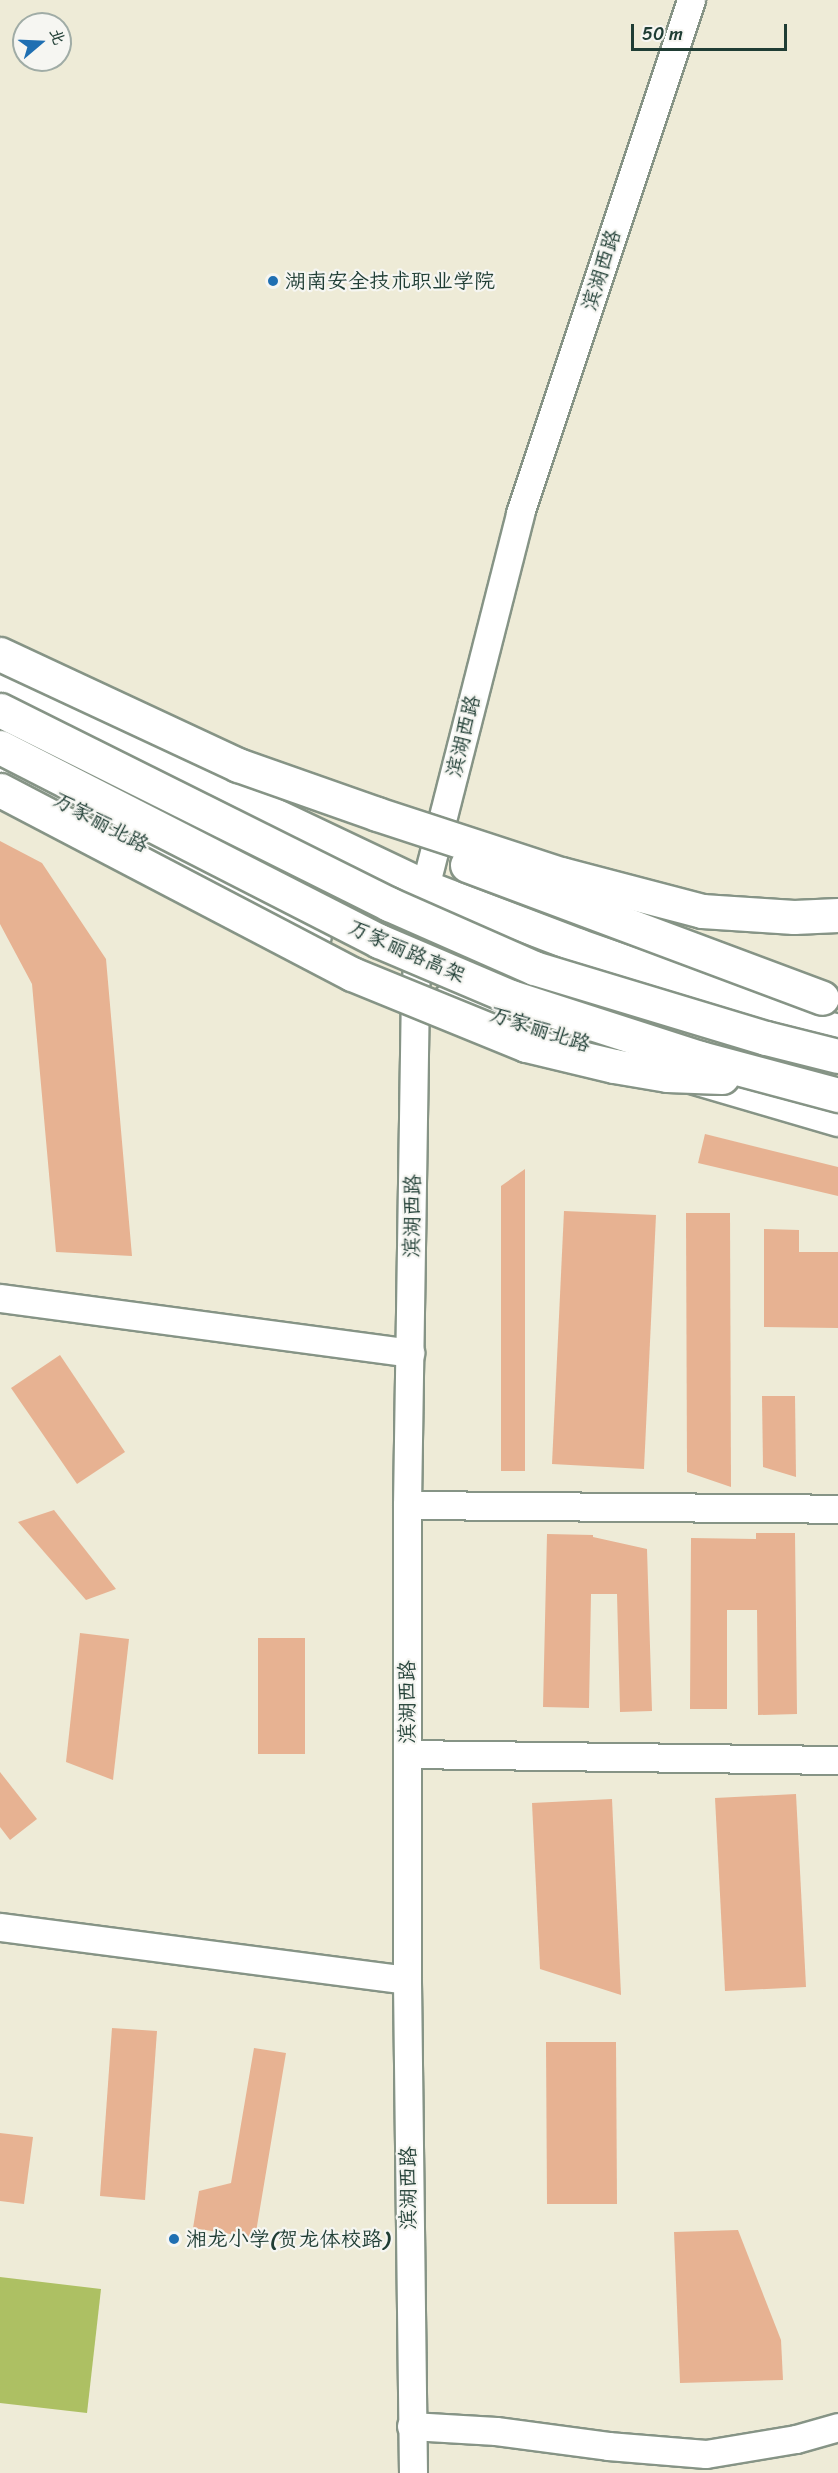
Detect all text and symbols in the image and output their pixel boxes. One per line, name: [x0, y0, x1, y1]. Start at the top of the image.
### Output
north arrow: [12, 12, 72, 72]
scale bar: [634, 12, 790, 50]
text: 50 m: [642, 18, 683, 50]
text: 北: [41, 24, 74, 49]
street label: 滨湖西路: [576, 226, 626, 314]
place label: 湖南安全技术职业学院: [285, 268, 495, 294]
marker: 湖南安全技术职业学院: [266, 274, 280, 288]
street label: 滨湖西路: [441, 692, 485, 780]
street label: 万家丽北路: [49, 786, 153, 858]
street label: 万家丽路高架: [344, 914, 470, 988]
street label: 万家丽北路: [486, 1001, 594, 1057]
street label: 滨湖西路: [399, 1174, 425, 1258]
street label: 滨湖西路: [394, 1660, 420, 1744]
street label: 滨湖西路: [395, 2146, 421, 2230]
place label: 湘龙小学(贺龙体校路): [186, 2226, 390, 2252]
marker: 湘龙小学(贺龙体校路): [167, 2232, 181, 2246]

